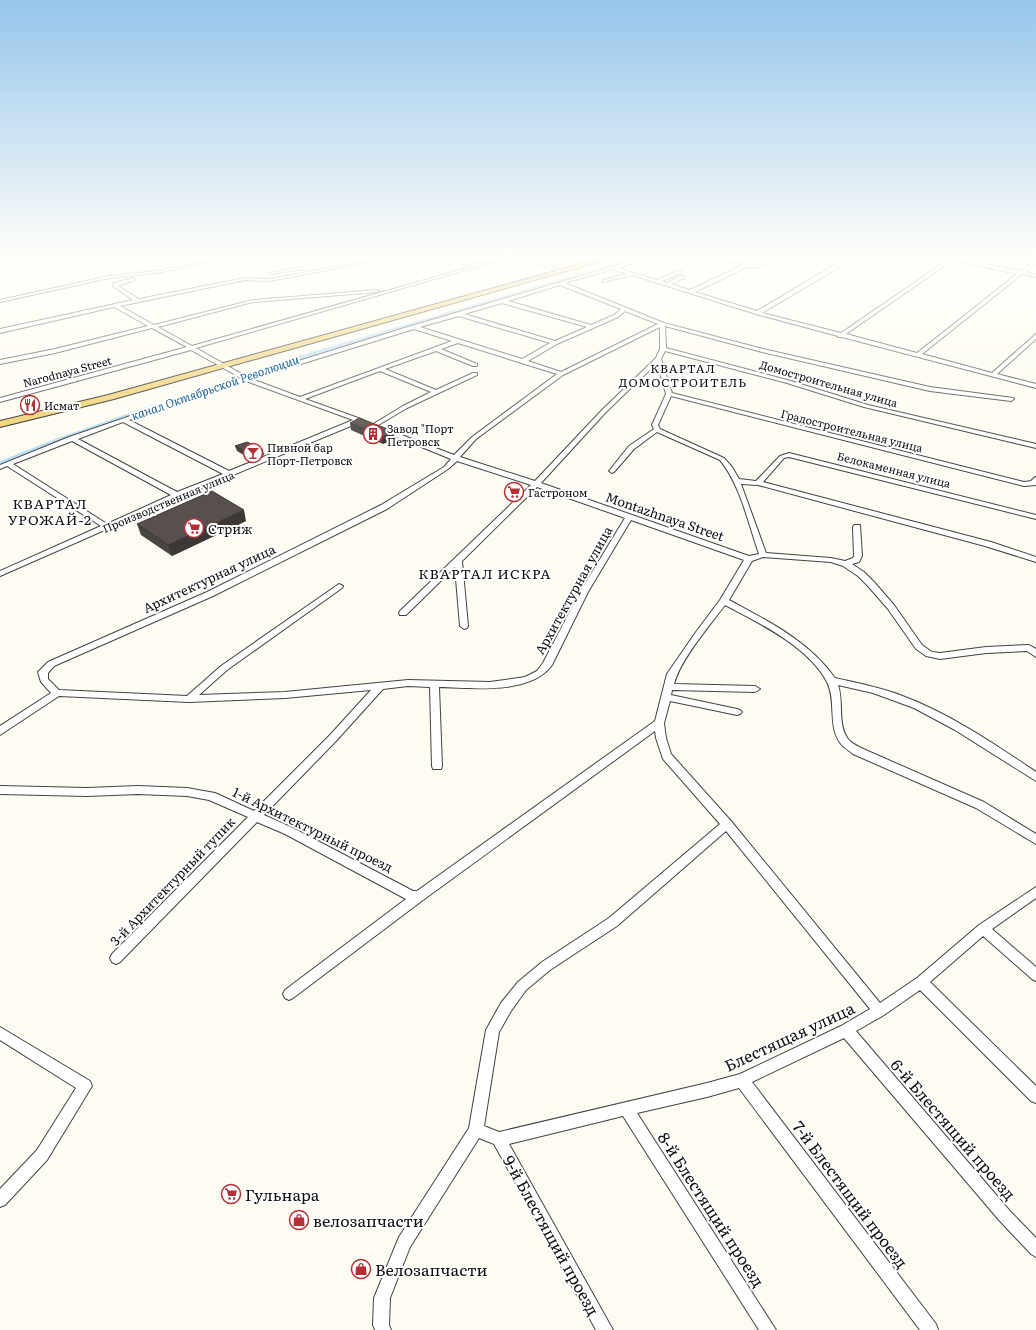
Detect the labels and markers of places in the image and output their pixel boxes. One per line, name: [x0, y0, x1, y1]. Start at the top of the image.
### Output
restaurant icon: Исмат: [19, 394, 41, 416]
place label: Исмат: [44, 397, 80, 413]
place label: Завод "Порт Петровск: [387, 420, 454, 449]
building icon: Завод "Порт Петровск: [362, 423, 384, 445]
place label: Пивной бар Порт-Петровск: [267, 439, 353, 468]
bar icon: Пивной бар Порт-Петровск: [242, 442, 264, 464]
supermarket icon: Гастроном: [503, 481, 525, 503]
place label: Гастроном: [528, 484, 587, 500]
supermarket icon: Стриж: [183, 517, 205, 539]
place label: Стриж: [208, 519, 252, 538]
place label: Гульнара: [245, 1182, 320, 1206]
supermarket icon: Гульнара: [220, 1183, 242, 1205]
place label: велозапчасти: [313, 1208, 424, 1232]
shop icon: велозапчасти: [288, 1209, 310, 1231]
place label: Велозапчасти: [375, 1257, 487, 1281]
shop icon: Велозапчасти: [350, 1258, 372, 1280]

